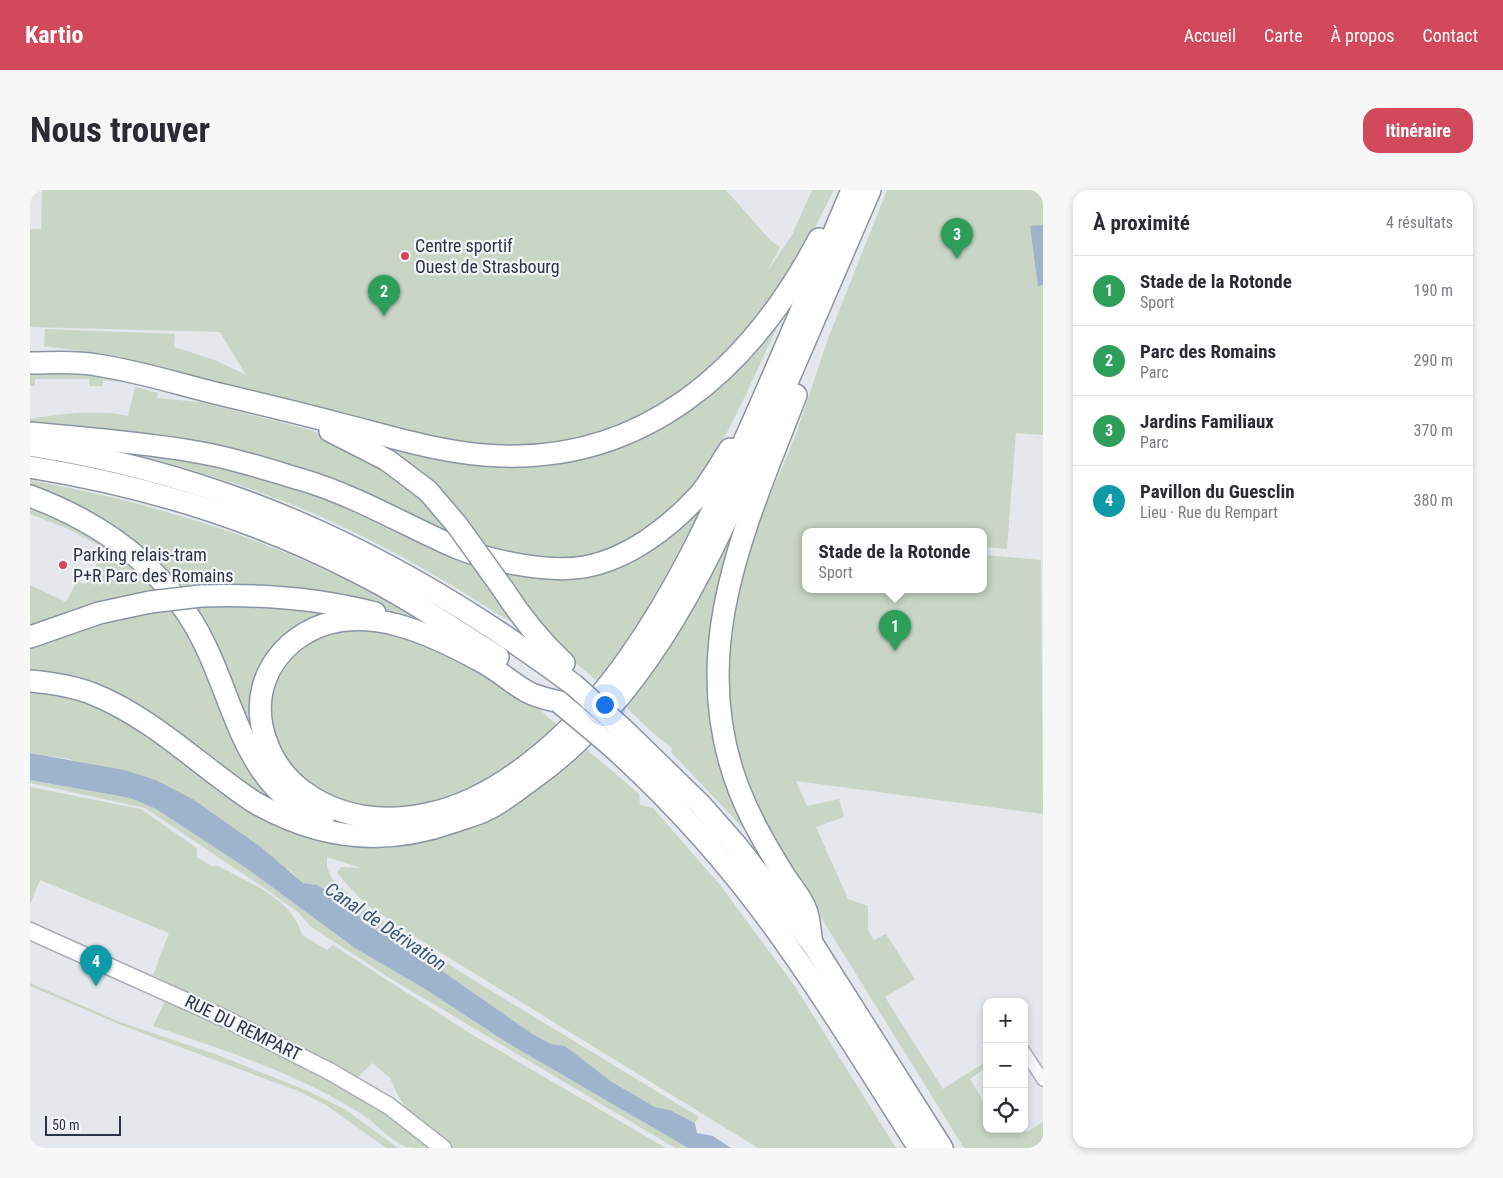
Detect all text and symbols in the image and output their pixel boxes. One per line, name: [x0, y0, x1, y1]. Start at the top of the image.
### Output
text: Kartio: [25, 21, 83, 49]
text: Accueil: [1184, 25, 1236, 46]
text: Carte: [1264, 25, 1303, 46]
text: À propos: [1331, 25, 1394, 46]
text: Contact: [1422, 25, 1478, 46]
button: Itinéraire: [1363, 108, 1473, 153]
text: Nous trouver: [30, 110, 210, 151]
text: À proximité: [1093, 211, 1190, 235]
text: 4 résultats: [1386, 213, 1453, 232]
pin: 3: [941, 218, 973, 259]
place label: Centre sportif Ouest de Strasbourg: [415, 235, 560, 277]
marker: Centre sportif Ouest de Strasbourg: [399, 250, 411, 262]
text: Stade de la Rotonde: [1140, 270, 1292, 293]
pin: 2: [368, 275, 400, 316]
text: 1: [1105, 281, 1113, 300]
text: 190 m: [1414, 281, 1453, 300]
text: Sport: [1140, 293, 1174, 312]
text: Parc des Romains: [1140, 340, 1276, 363]
text: 2: [1105, 351, 1113, 370]
text: 290 m: [1414, 351, 1453, 370]
text: Parc: [1140, 363, 1169, 382]
text: Jardins Familiaux: [1140, 410, 1274, 433]
text: 3: [1105, 421, 1113, 440]
text: 370 m: [1414, 421, 1453, 440]
text: Parc: [1140, 433, 1169, 452]
text: Pavillon du Guesclin: [1140, 480, 1295, 503]
text: 4: [1105, 491, 1113, 510]
text: 380 m: [1414, 491, 1453, 510]
text: Lieu · Rue du Rempart: [1140, 503, 1278, 522]
popup: [802, 528, 987, 593]
text: Stade de la Rotonde: [819, 540, 970, 563]
place label: Parking relais-tram P+R Parc des Romains: [73, 544, 233, 586]
marker: Parking relais-tram P+R Parc des Romains: [57, 559, 69, 571]
text: Sport: [819, 563, 853, 582]
pin: 1: [879, 610, 911, 651]
your location: [592, 692, 618, 718]
water label: Canal de Dérivation: [321, 877, 451, 975]
pin: 4: [80, 945, 112, 986]
street label: RUE DU REMPART: [182, 990, 305, 1065]
map controls: [983, 998, 1028, 1133]
button: +: [983, 998, 1028, 1043]
button: −: [983, 1043, 1028, 1088]
button: locate: [983, 1088, 1028, 1133]
scale bar: [45, 1113, 121, 1136]
text: 50 m: [52, 1117, 80, 1133]

